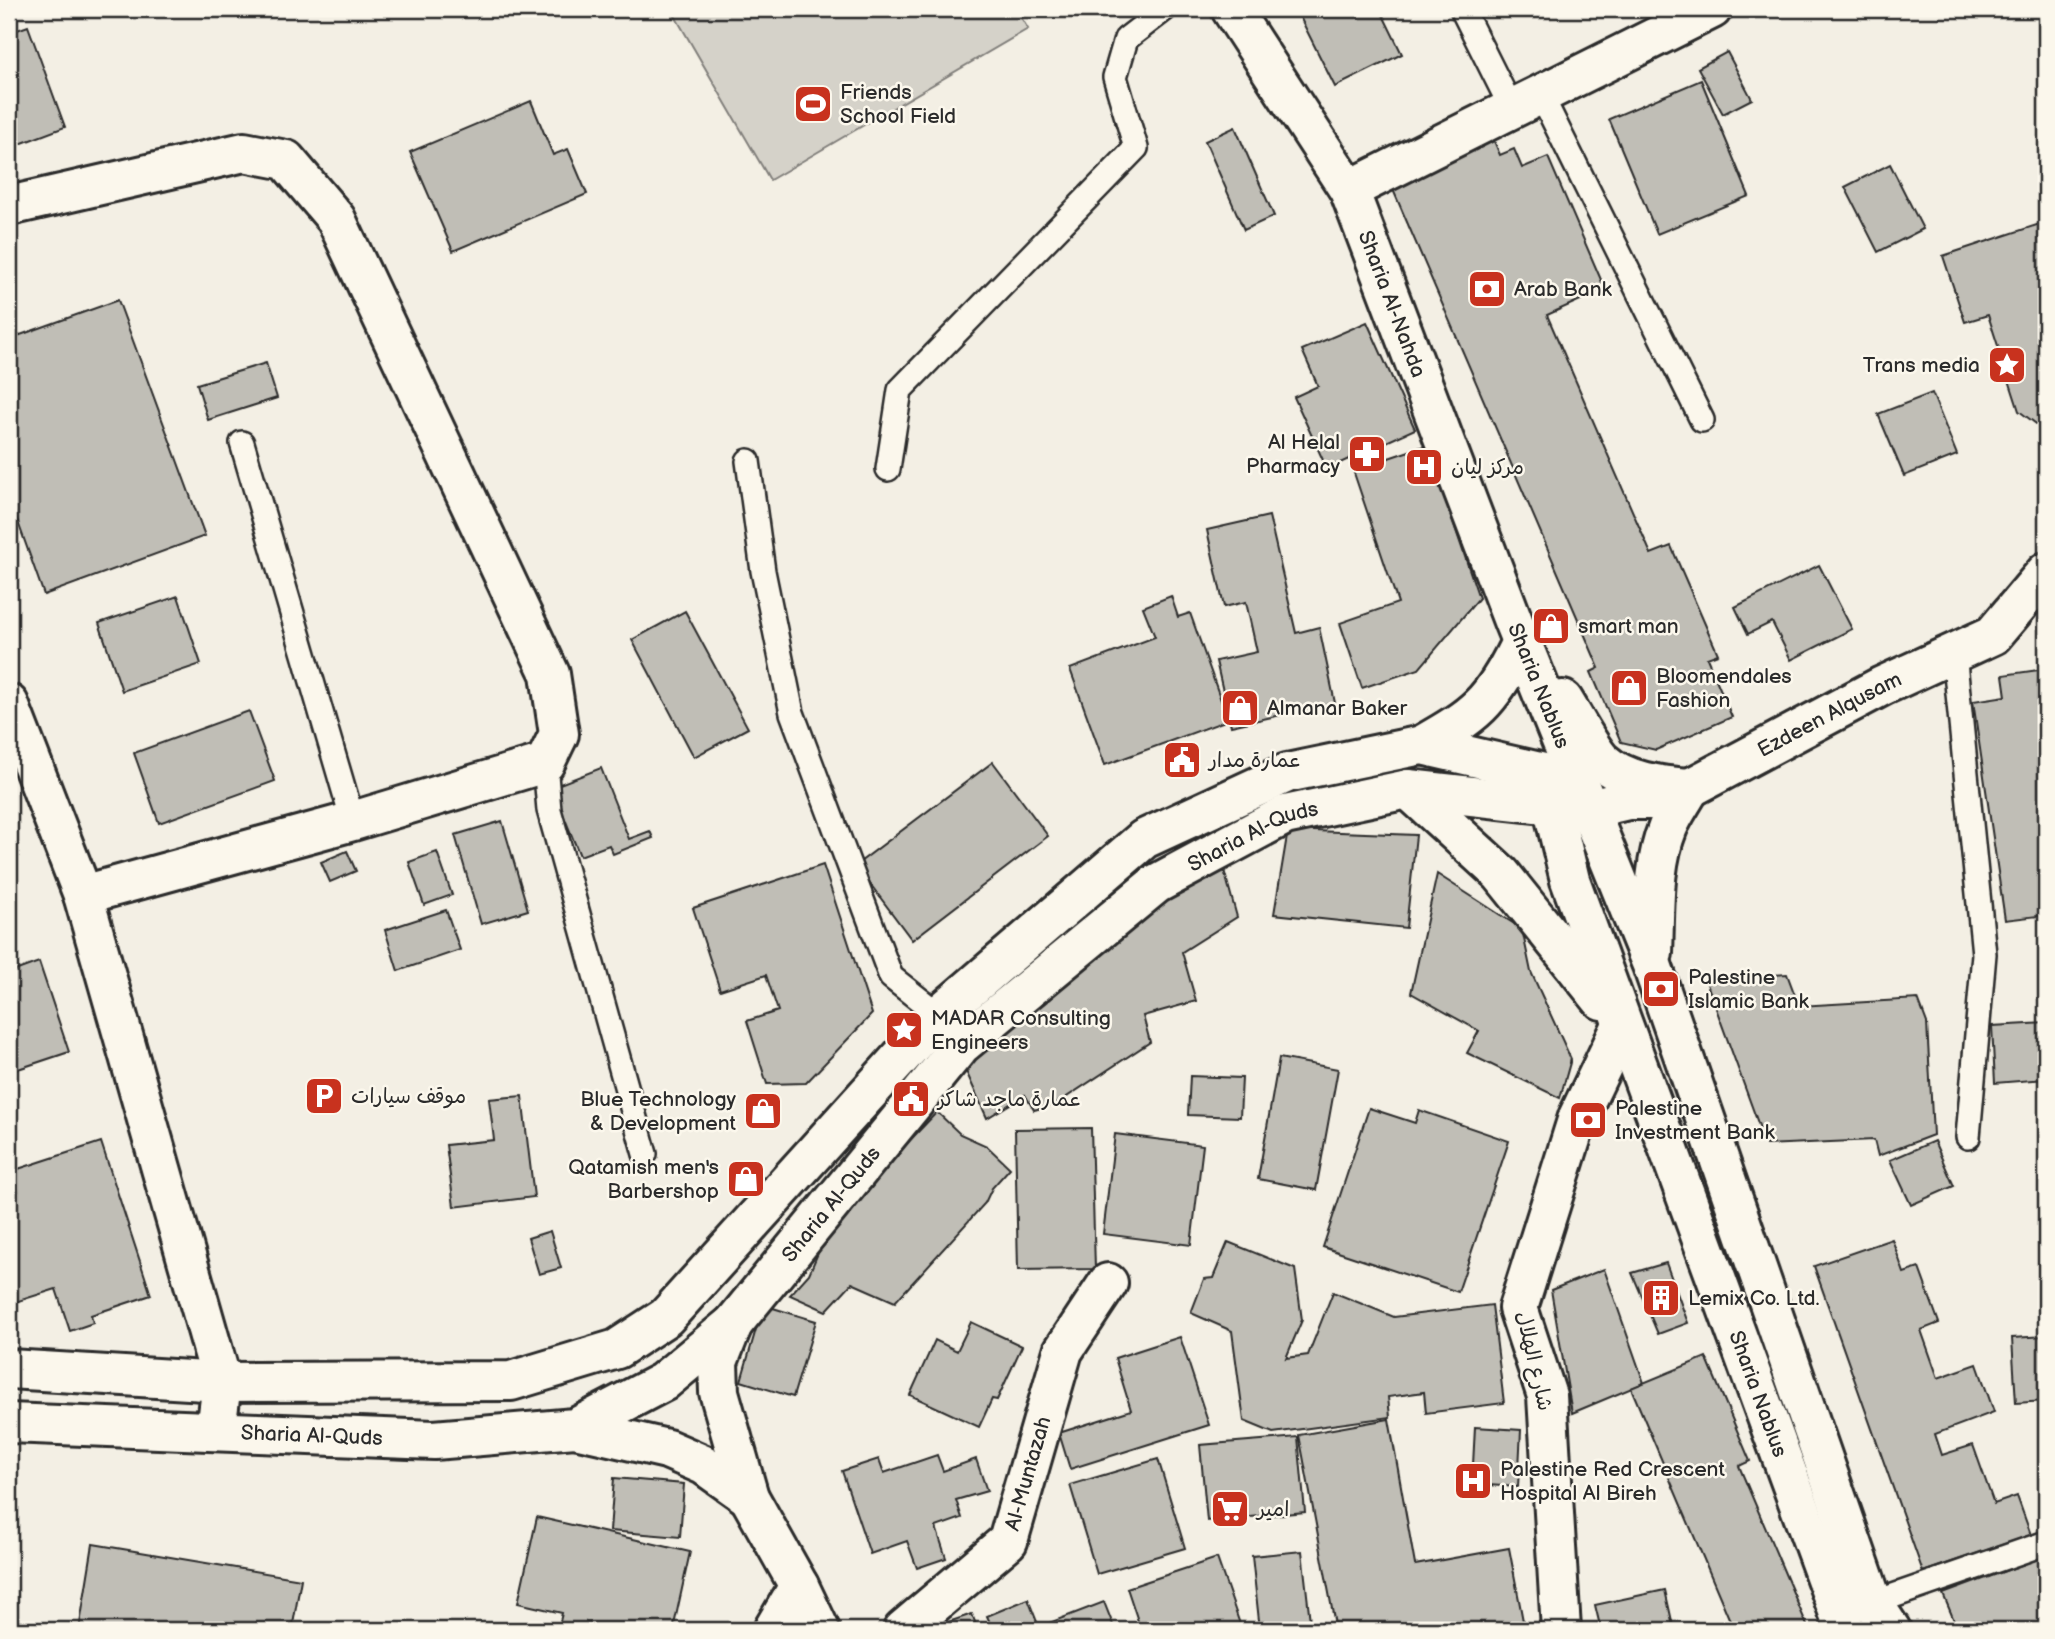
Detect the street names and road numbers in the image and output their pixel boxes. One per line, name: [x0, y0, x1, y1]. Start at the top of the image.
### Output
street label: Sharia Al-Nahda: [1353, 227, 1432, 381]
street label: Sharia Nablus: [1503, 620, 1576, 752]
street label: Ezdeen Alqusam: [1753, 666, 1905, 762]
street label: Sharia Al-Quds: [1183, 796, 1320, 877]
street label: Sharia Al-Quds: [776, 1141, 886, 1267]
street label: شارع الهلال: [1508, 1309, 1558, 1414]
street label: Sharia Nablus: [1724, 1327, 1793, 1460]
street label: Al-Muntazah: [999, 1413, 1056, 1534]
street label: Sharia Al-Quds: [240, 1420, 383, 1450]

